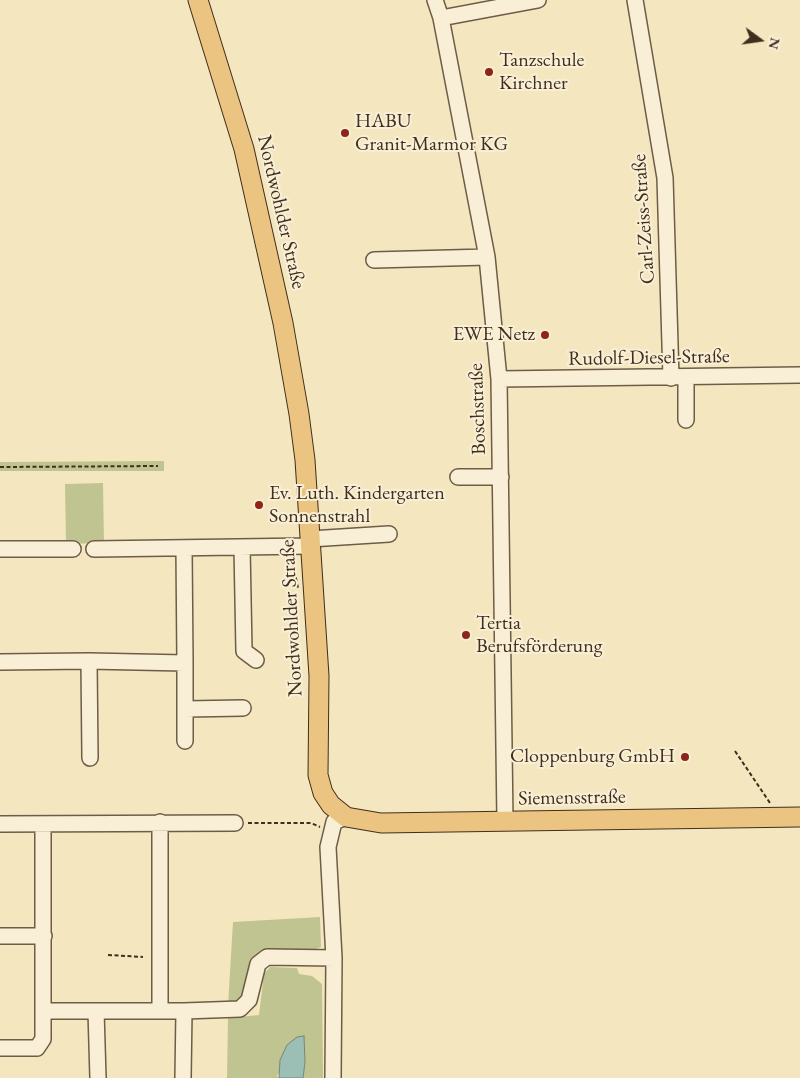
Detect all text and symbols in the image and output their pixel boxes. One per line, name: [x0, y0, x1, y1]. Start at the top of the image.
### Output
north arrow: [735, 15, 785, 65]
text: N: [764, 36, 785, 51]
place label: Tanzschule Kirchner: [499, 49, 584, 96]
marker: Tanzschule Kirchner: [483, 66, 495, 78]
place label: HABU Granit-Marmor KG: [355, 110, 508, 157]
marker: HABU Granit-Marmor KG: [339, 127, 351, 139]
street label: Nordwohlder Straße: [252, 133, 310, 291]
street label: Carl-Zeiss-Straße: [627, 153, 661, 285]
place label: EWE Netz: [453, 323, 535, 347]
marker: EWE Netz: [539, 329, 551, 341]
street label: Rudolf-Diesel-Straße: [568, 345, 730, 371]
street label: Boschstraße: [464, 363, 492, 455]
place label: Ev. Luth. Kindergarten Sonnenstrahl: [269, 482, 445, 529]
marker: Ev. Luth. Kindergarten Sonnenstrahl: [253, 499, 265, 511]
street label: Nordwohlder Straße: [276, 539, 308, 697]
place label: Tertia Berufsförderung: [476, 612, 602, 659]
marker: Tertia Berufsförderung: [460, 629, 472, 641]
place label: Cloppenburg GmbH: [510, 745, 675, 769]
marker: Cloppenburg GmbH: [679, 751, 691, 763]
street label: Siemensstraße: [518, 785, 626, 811]

